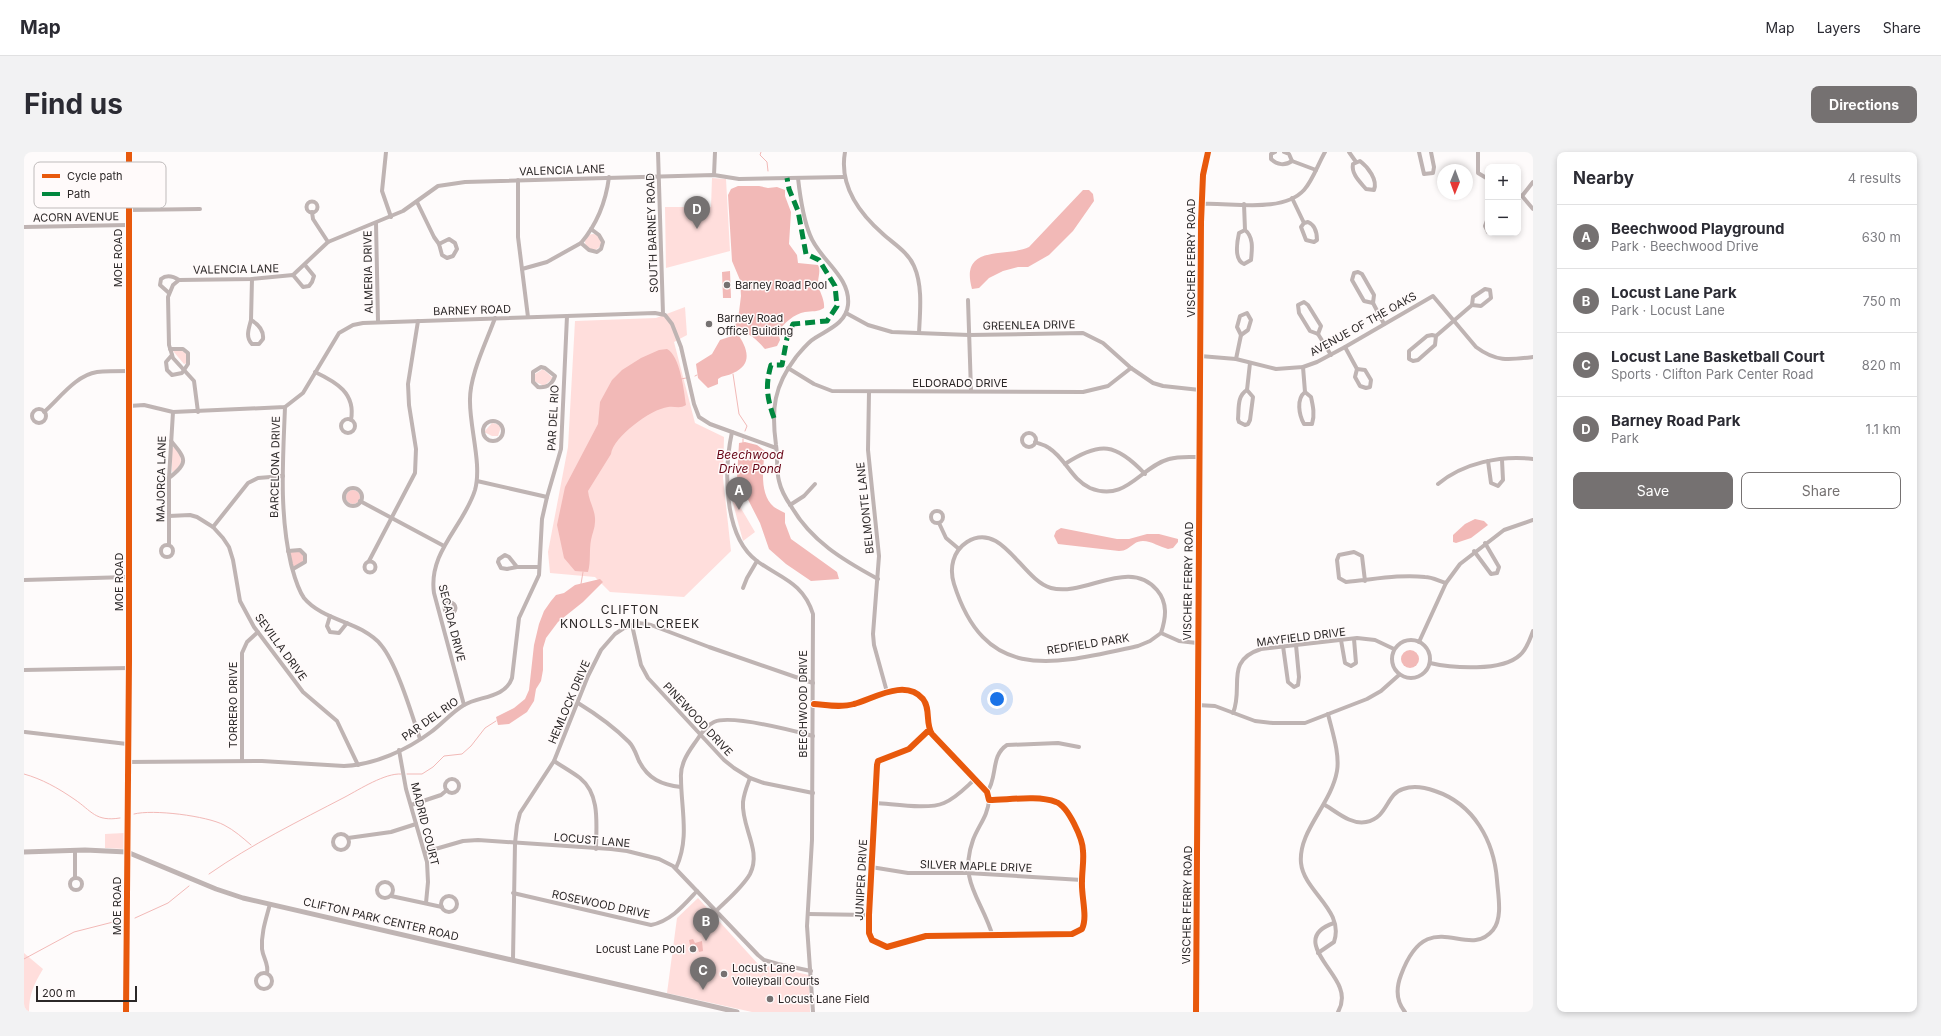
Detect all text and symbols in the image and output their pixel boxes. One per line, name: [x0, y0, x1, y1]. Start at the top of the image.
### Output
text: Map: [20, 16, 61, 39]
text: Map: [1766, 19, 1795, 36]
text: Layers: [1817, 19, 1861, 36]
text: Share: [1883, 19, 1921, 36]
button: Directions: [1811, 86, 1917, 123]
text: Find us: [24, 87, 123, 121]
legend: [34, 162, 166, 208]
street label: VALENCIA LANE: [519, 162, 605, 178]
north arrow: [1437, 164, 1473, 200]
map controls: [1485, 164, 1521, 236]
button: +: [1485, 164, 1521, 200]
text: Nearby: [1573, 168, 1634, 188]
text: Cycle path: [67, 169, 123, 183]
text: 4 results: [1848, 170, 1901, 186]
street label: SOUTH BARNEY ROAD: [643, 173, 661, 293]
text: Path: [67, 187, 90, 201]
pin: D: [684, 196, 710, 229]
street label: VISCHER FERRY ROAD: [1184, 199, 1198, 317]
button: −: [1485, 200, 1521, 236]
street label: ACORN AVENUE: [33, 209, 119, 225]
text: Beechwood Playground: [1611, 219, 1784, 238]
street label: MOE ROAD: [111, 229, 125, 287]
text: A: [1581, 229, 1591, 245]
text: 630 m: [1862, 229, 1901, 245]
street label: ALMERIA DRIVE: [360, 230, 376, 314]
text: Park · Beechwood Drive: [1611, 238, 1759, 254]
street label: VALENCIA LANE: [193, 261, 279, 277]
place label: Barney Road Pool: [735, 278, 827, 292]
marker: Barney Road Pool: [722, 280, 732, 290]
text: Locust Lane Park: [1611, 283, 1737, 302]
street label: AVENUE OF THE OAKS: [1307, 289, 1419, 359]
text: B: [1582, 293, 1590, 309]
text: 750 m: [1863, 293, 1901, 309]
street label: BARNEY ROAD: [433, 302, 511, 318]
text: Park · Locust Lane: [1611, 302, 1725, 318]
place label: Barney Road Office Building: [717, 311, 793, 338]
street label: GREENLEA DRIVE: [983, 317, 1075, 333]
marker: Barney Road Office Building: [704, 319, 714, 329]
text: Locust Lane Basketball Court: [1611, 347, 1825, 366]
text: C: [1581, 357, 1591, 373]
text: 820 m: [1862, 357, 1901, 373]
text: Sports · Clifton Park Center Road: [1611, 366, 1814, 382]
street label: ELDORADO DRIVE: [912, 376, 1008, 390]
street label: PAR DEL RIO: [544, 385, 562, 451]
text: Barney Road Park: [1611, 411, 1740, 430]
street label: BARCELONA DRIVE: [267, 416, 283, 518]
text: D: [1581, 421, 1591, 437]
text: 1.1 km: [1866, 421, 1901, 437]
text: Park: [1611, 430, 1639, 446]
street label: MAJORCA LANE: [153, 436, 169, 522]
water label: Beechwood Drive Pond: [717, 447, 784, 476]
street label: BELMONTE LANE: [853, 461, 877, 555]
button: Save: [1573, 472, 1733, 509]
button: Share: [1741, 472, 1901, 509]
pin: A: [726, 477, 752, 510]
street label: VISCHER FERRY ROAD: [1180, 521, 1196, 641]
street label: MOE ROAD: [112, 553, 126, 611]
street label: SECADA DRIVE: [436, 583, 468, 663]
district label: CLIFTON KNOLLS-MILL CREEK: [560, 602, 700, 631]
street label: SEVILLA DRIVE: [252, 611, 310, 683]
street label: MAYFIELD DRIVE: [1256, 625, 1346, 649]
street label: REDFIELD PARK: [1046, 630, 1131, 657]
street label: BEECHWOOD DRIVE: [796, 650, 810, 758]
street label: HEMLOCK DRIVE: [545, 658, 593, 746]
street label: TORRERO DRIVE: [226, 662, 240, 748]
street label: PINEWOOD DRIVE: [660, 679, 736, 759]
your location: [987, 689, 1007, 709]
street label: PAR DEL RIO: [399, 694, 461, 744]
street label: MADRID COURT: [408, 781, 442, 867]
street label: LOCUST LANE: [553, 830, 631, 850]
street label: JUNIPER DRIVE: [852, 839, 870, 921]
street label: VISCHER FERRY ROAD: [1179, 845, 1195, 965]
street label: SILVER MAPLE DRIVE: [920, 857, 1032, 875]
street label: MOE ROAD: [110, 877, 124, 935]
street label: ROSEWOOD DRIVE: [551, 887, 651, 921]
street label: CLIFTON PARK CENTER ROAD: [302, 894, 460, 944]
pin: B: [693, 908, 719, 941]
place label: Locust Lane Pool: [596, 942, 685, 956]
marker: Locust Lane Pool: [688, 944, 698, 954]
pin: C: [690, 957, 716, 990]
place label: Locust Lane Volleyball Courts: [732, 961, 820, 988]
marker: Locust Lane Volleyball Courts: [719, 969, 729, 979]
scale bar: [36, 984, 137, 1003]
text: 200 m: [42, 986, 75, 1000]
place label: Locust Lane Field: [778, 992, 869, 1006]
marker: Locust Lane Field: [765, 994, 775, 1004]

